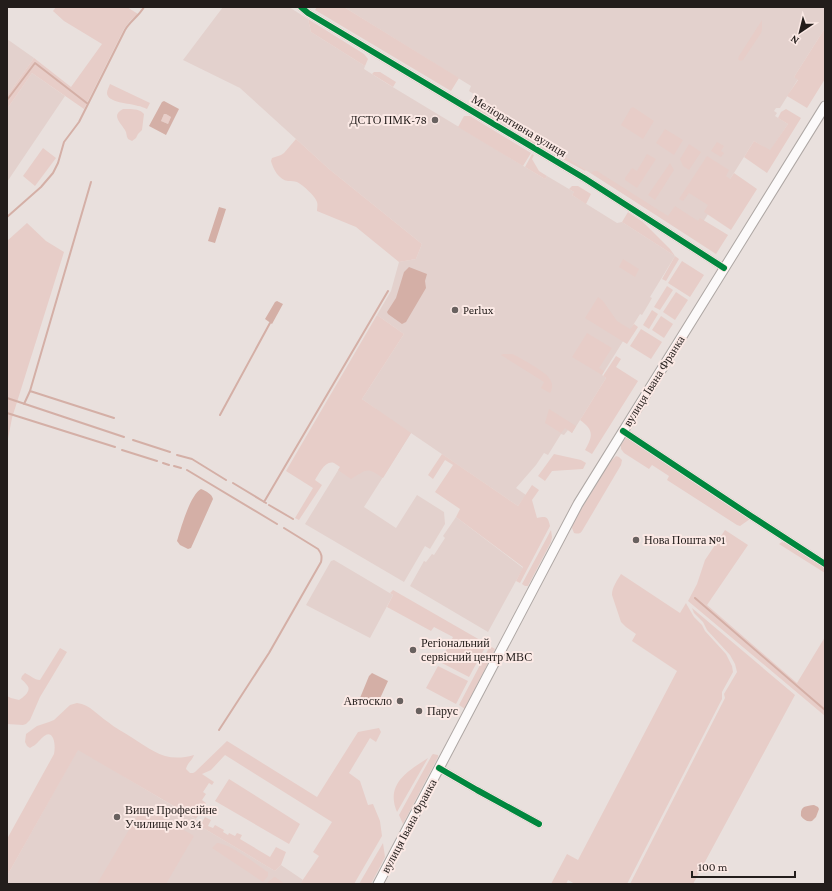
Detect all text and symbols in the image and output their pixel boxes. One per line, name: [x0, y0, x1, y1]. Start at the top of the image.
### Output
north arrow: [780, 12, 820, 52]
text: N: [787, 33, 801, 47]
street label: Меліоративна вулиця: [469, 92, 570, 160]
place label: ДСТО ПМК-78: [349, 113, 427, 127]
marker: ДСТО ПМК-78: [430, 115, 440, 125]
place label: Perlux: [463, 303, 494, 317]
marker: Perlux: [450, 305, 460, 315]
street label: вулиця Івана Франка: [620, 332, 688, 429]
place label: Нова Пошта №1: [644, 533, 725, 547]
marker: Нова Пошта №1: [631, 535, 641, 545]
place label: Регіональний сервісний центр МВС: [421, 636, 532, 664]
marker: Регіональний сервісний центр МВС: [408, 645, 418, 655]
place label: Автоскло: [343, 694, 392, 708]
marker: Автоскло: [395, 696, 405, 706]
place label: Парус: [427, 704, 458, 718]
marker: Парус: [414, 706, 424, 716]
street label: вулиця Івана Франка: [378, 776, 440, 875]
place label: Вище Професійне Училище № 34: [125, 803, 217, 831]
marker: Вище Професійне Училище № 34: [112, 812, 122, 822]
scale bar: [692, 853, 795, 879]
text: 100 m: [698, 860, 728, 874]

